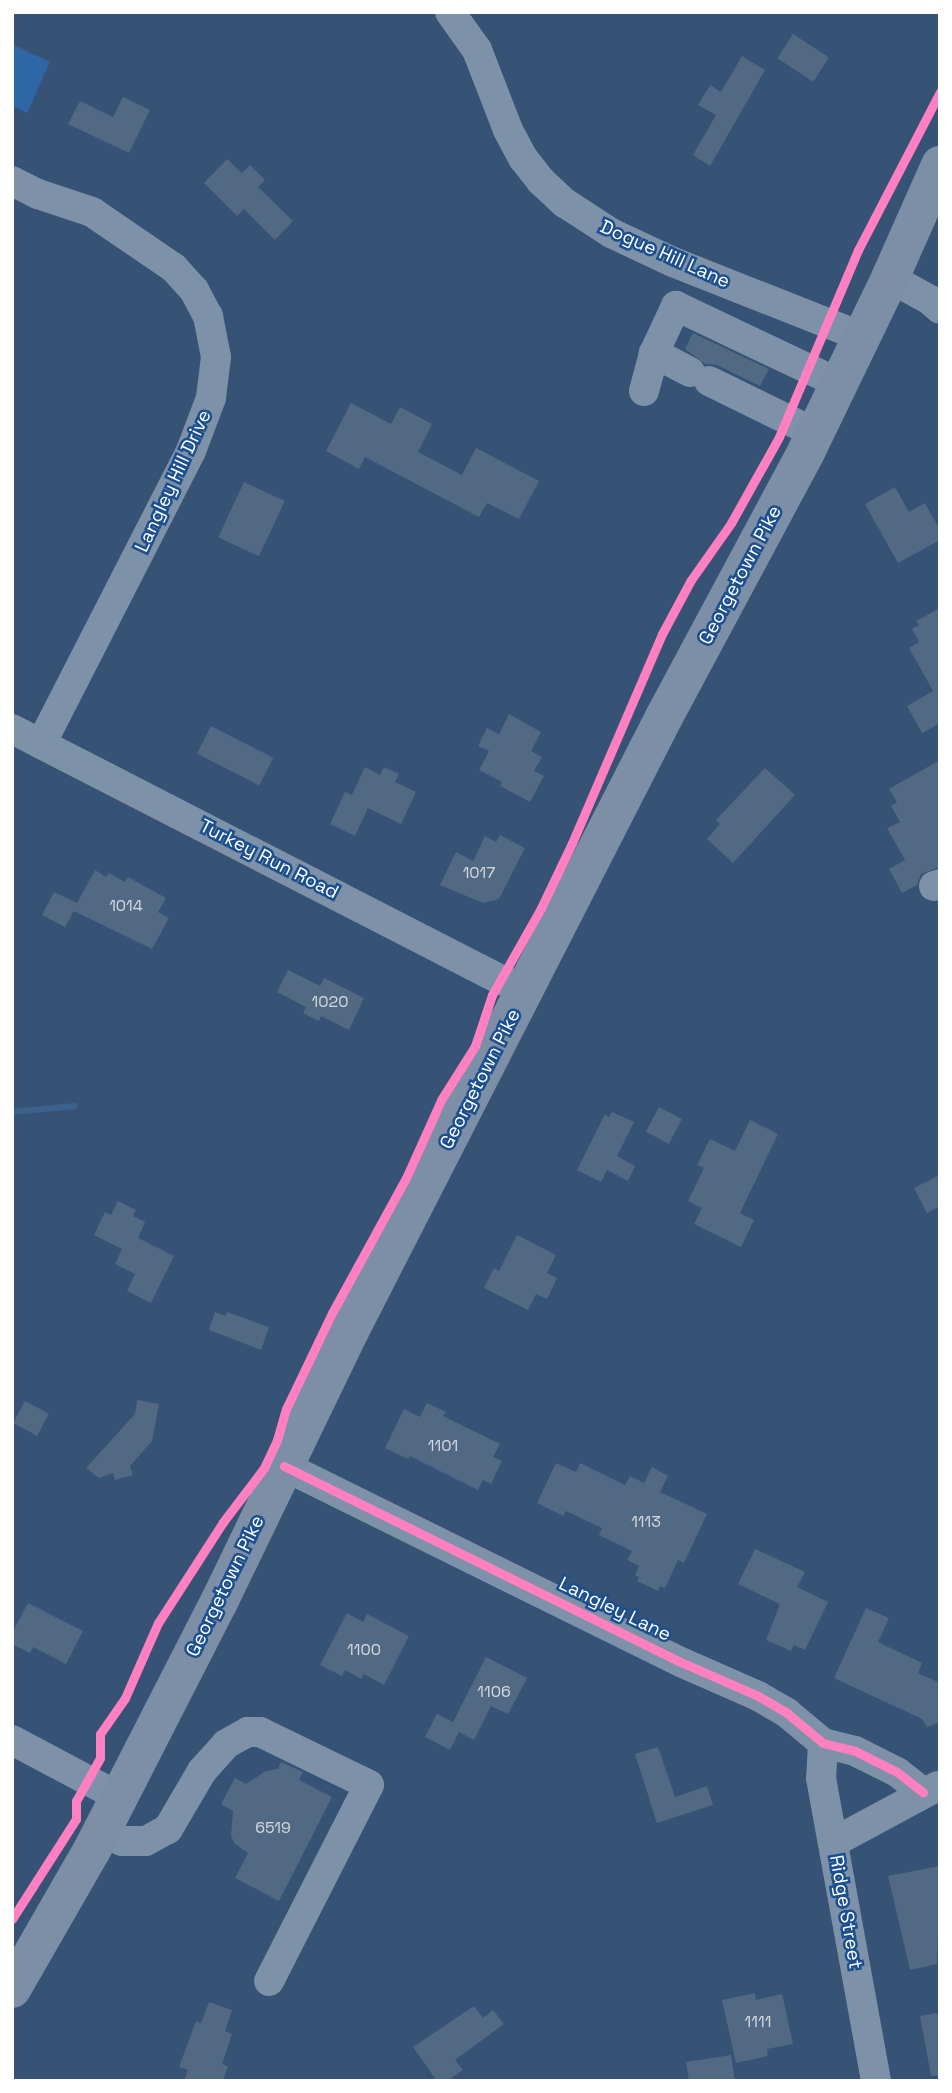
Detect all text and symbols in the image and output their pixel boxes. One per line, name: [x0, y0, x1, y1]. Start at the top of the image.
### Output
street label: Dogue Hill Lane: [597, 215, 733, 293]
street label: Langley Hill Drive: [130, 406, 216, 556]
street label: Georgetown Pike: [694, 502, 786, 648]
street label: Turkey Run Road: [196, 814, 342, 904]
house number: 1017: [463, 863, 495, 883]
house number: 1014: [109, 896, 143, 916]
house number: 1020: [312, 992, 348, 1012]
street label: Georgetown Pike: [435, 1005, 525, 1153]
house number: 1101: [428, 1436, 458, 1456]
street label: Georgetown Pike: [181, 1512, 269, 1660]
house number: 1113: [631, 1512, 661, 1532]
street label: Langley Lane: [555, 1572, 675, 1646]
house number: 1100: [347, 1640, 381, 1660]
house number: 1106: [477, 1682, 511, 1702]
house number: 6519: [255, 1818, 291, 1838]
street label: Ridge Street: [825, 1853, 867, 1971]
house number: 1111: [745, 2012, 771, 2032]

